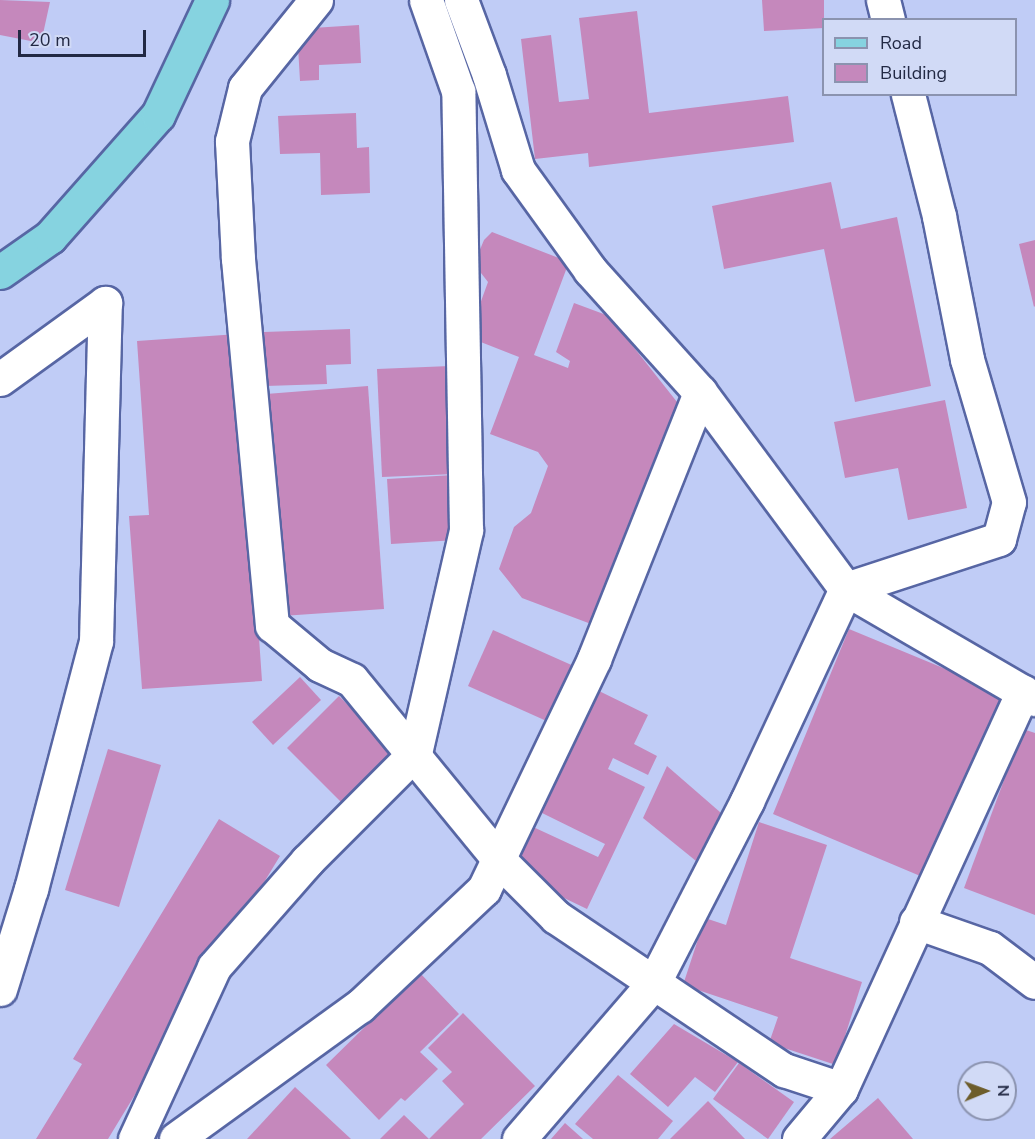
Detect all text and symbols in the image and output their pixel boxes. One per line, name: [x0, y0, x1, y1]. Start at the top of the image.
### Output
scale bar: [21, 18, 148, 56]
legend: [822, 18, 1017, 96]
text: 20 m: [29, 28, 71, 52]
text: Road: [880, 31, 922, 55]
text: Building: [880, 61, 947, 85]
north arrow: [957, 1061, 1017, 1121]
text: N: [992, 1085, 1014, 1097]

